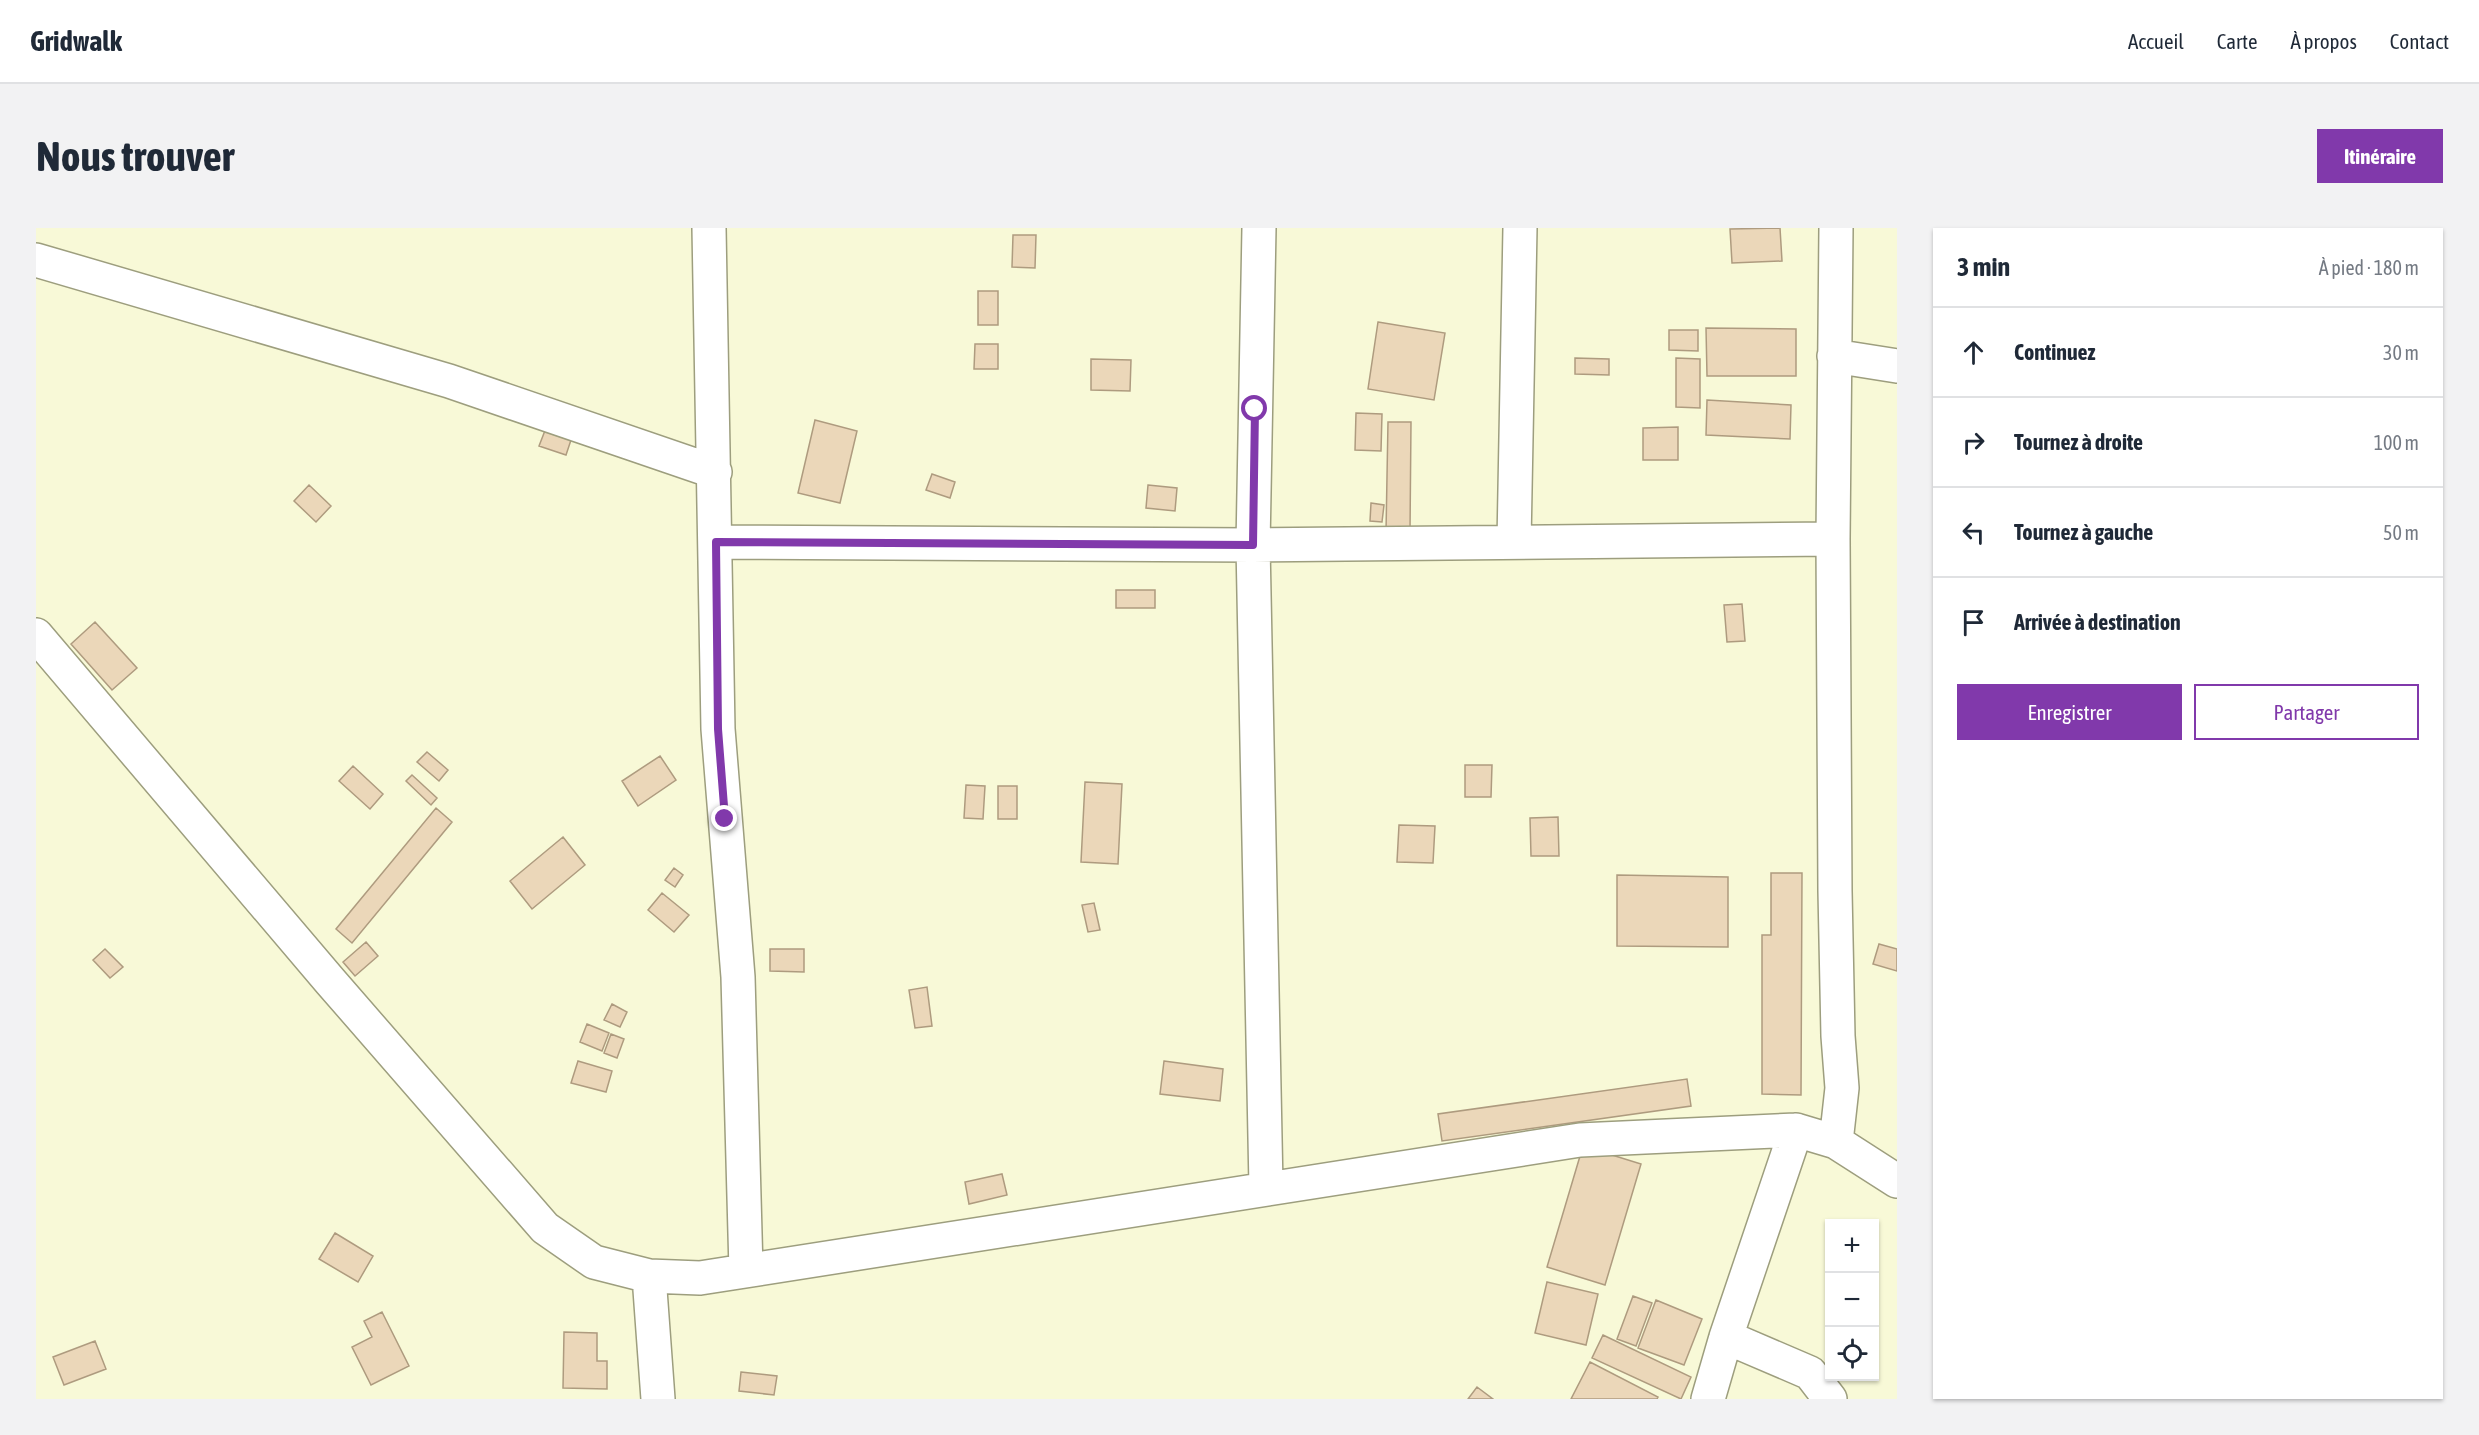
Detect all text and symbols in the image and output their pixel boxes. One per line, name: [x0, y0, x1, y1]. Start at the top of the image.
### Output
text: Gridwalk: [30, 25, 122, 57]
text: Accueil: [2128, 29, 2184, 53]
text: Carte: [2217, 29, 2257, 53]
text: À propos: [2290, 29, 2357, 53]
text: Contact: [2390, 29, 2449, 53]
button: Itinéraire: [2317, 129, 2443, 183]
text: Nous trouver: [36, 132, 234, 180]
text: 3 min: [1957, 252, 2010, 282]
text: À pied · 180 m: [2319, 256, 2419, 279]
icon: ahead: [1957, 336, 1990, 369]
text: Continuez: [2014, 339, 2096, 365]
text: 30 m: [2383, 341, 2419, 364]
route start: [1241, 395, 1267, 421]
icon: right: [1957, 426, 1990, 459]
text: Tournez à droite: [2014, 429, 2143, 455]
text: 100 m: [2374, 431, 2419, 454]
icon: left: [1957, 516, 1990, 549]
text: Tournez à gauche: [2014, 519, 2153, 545]
text: 50 m: [2383, 521, 2419, 544]
icon: arrive: [1957, 606, 1990, 639]
text: Arrivée à destination: [2014, 609, 2181, 635]
button: Enregistrer: [1957, 684, 2182, 740]
button: Partager: [2194, 684, 2419, 740]
route end: [711, 805, 737, 831]
map controls: [1825, 1219, 1879, 1381]
button: +: [1825, 1219, 1879, 1273]
button: −: [1825, 1273, 1879, 1327]
button: locate: [1825, 1327, 1879, 1381]

